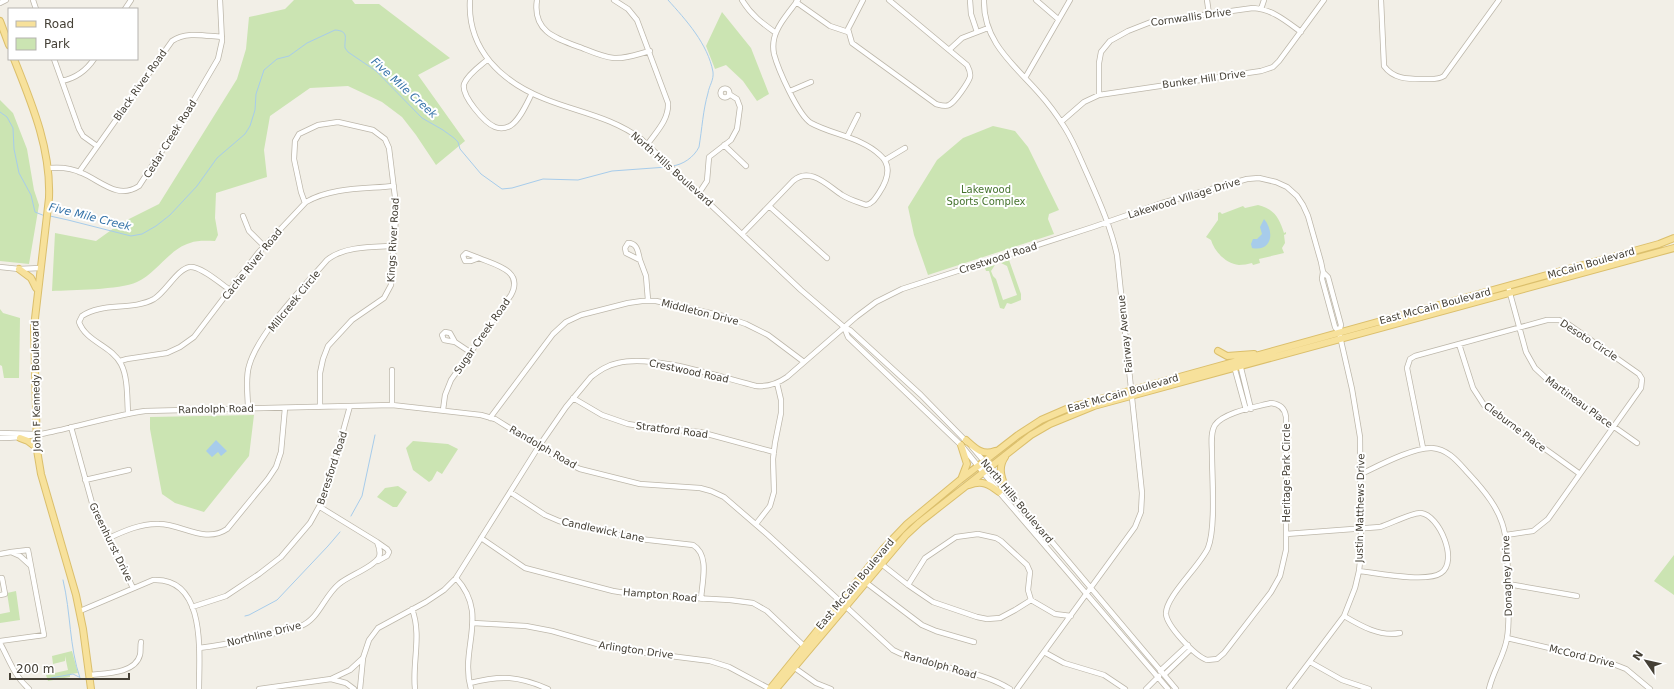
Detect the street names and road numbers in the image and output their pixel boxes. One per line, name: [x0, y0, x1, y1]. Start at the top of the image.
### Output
street label: Cornwallis Drive: [1150, 6, 1232, 28]
street label: Black River Road: [111, 47, 169, 123]
street label: Bunker Hill Drive: [1162, 68, 1246, 90]
street label: Cedar Creek Road: [141, 98, 199, 180]
street label: North Hills Boulevard: [629, 129, 715, 209]
street label: Lakewood Village Drive: [1127, 176, 1241, 220]
street label: Kings River Road: [385, 197, 401, 283]
street label: Cache River Road: [220, 226, 284, 302]
street label: Crestwood Road: [958, 240, 1038, 276]
street label: McCain Boulevard: [1546, 245, 1636, 281]
street label: Millcreek Circle: [266, 268, 322, 334]
street label: East McCain Boulevard: [1378, 286, 1492, 326]
street label: Fairway Avenue: [1115, 294, 1135, 374]
street label: Sugar Creek Road: [452, 296, 512, 376]
street label: Middleton Drive: [660, 297, 740, 327]
street label: Desoto Circle: [1558, 317, 1620, 363]
street label: John F Kennedy Boulevard: [29, 320, 43, 453]
street label: Crestwood Road: [648, 357, 730, 385]
street label: East McCain Boulevard: [1066, 372, 1180, 414]
street label: Martineau Place: [1543, 374, 1615, 430]
street label: Cleburne Place: [1482, 400, 1548, 454]
street label: Randolph Road: [178, 403, 254, 415]
street label: Stratford Road: [635, 420, 709, 440]
street label: Randolph Road: [508, 423, 578, 471]
street label: Heritage Park Circle: [1281, 423, 1292, 523]
street label: Beresford Road: [315, 430, 349, 506]
street label: Justin Matthews Drive: [1354, 453, 1366, 564]
street label: North Hills Boulevard: [979, 457, 1055, 545]
street label: Greenhurst Drive: [87, 501, 135, 583]
street label: Candlewick Lane: [561, 516, 645, 544]
street label: Donaghey Drive: [1500, 535, 1514, 617]
street label: East McCain Boulevard: [814, 536, 896, 632]
street label: Hampton Road: [622, 586, 698, 604]
street label: Northline Drive: [226, 619, 302, 649]
street label: Arlington Drive: [598, 639, 674, 661]
street label: McCord Drive: [1548, 643, 1616, 669]
street label: Randolph Road: [902, 649, 978, 681]

